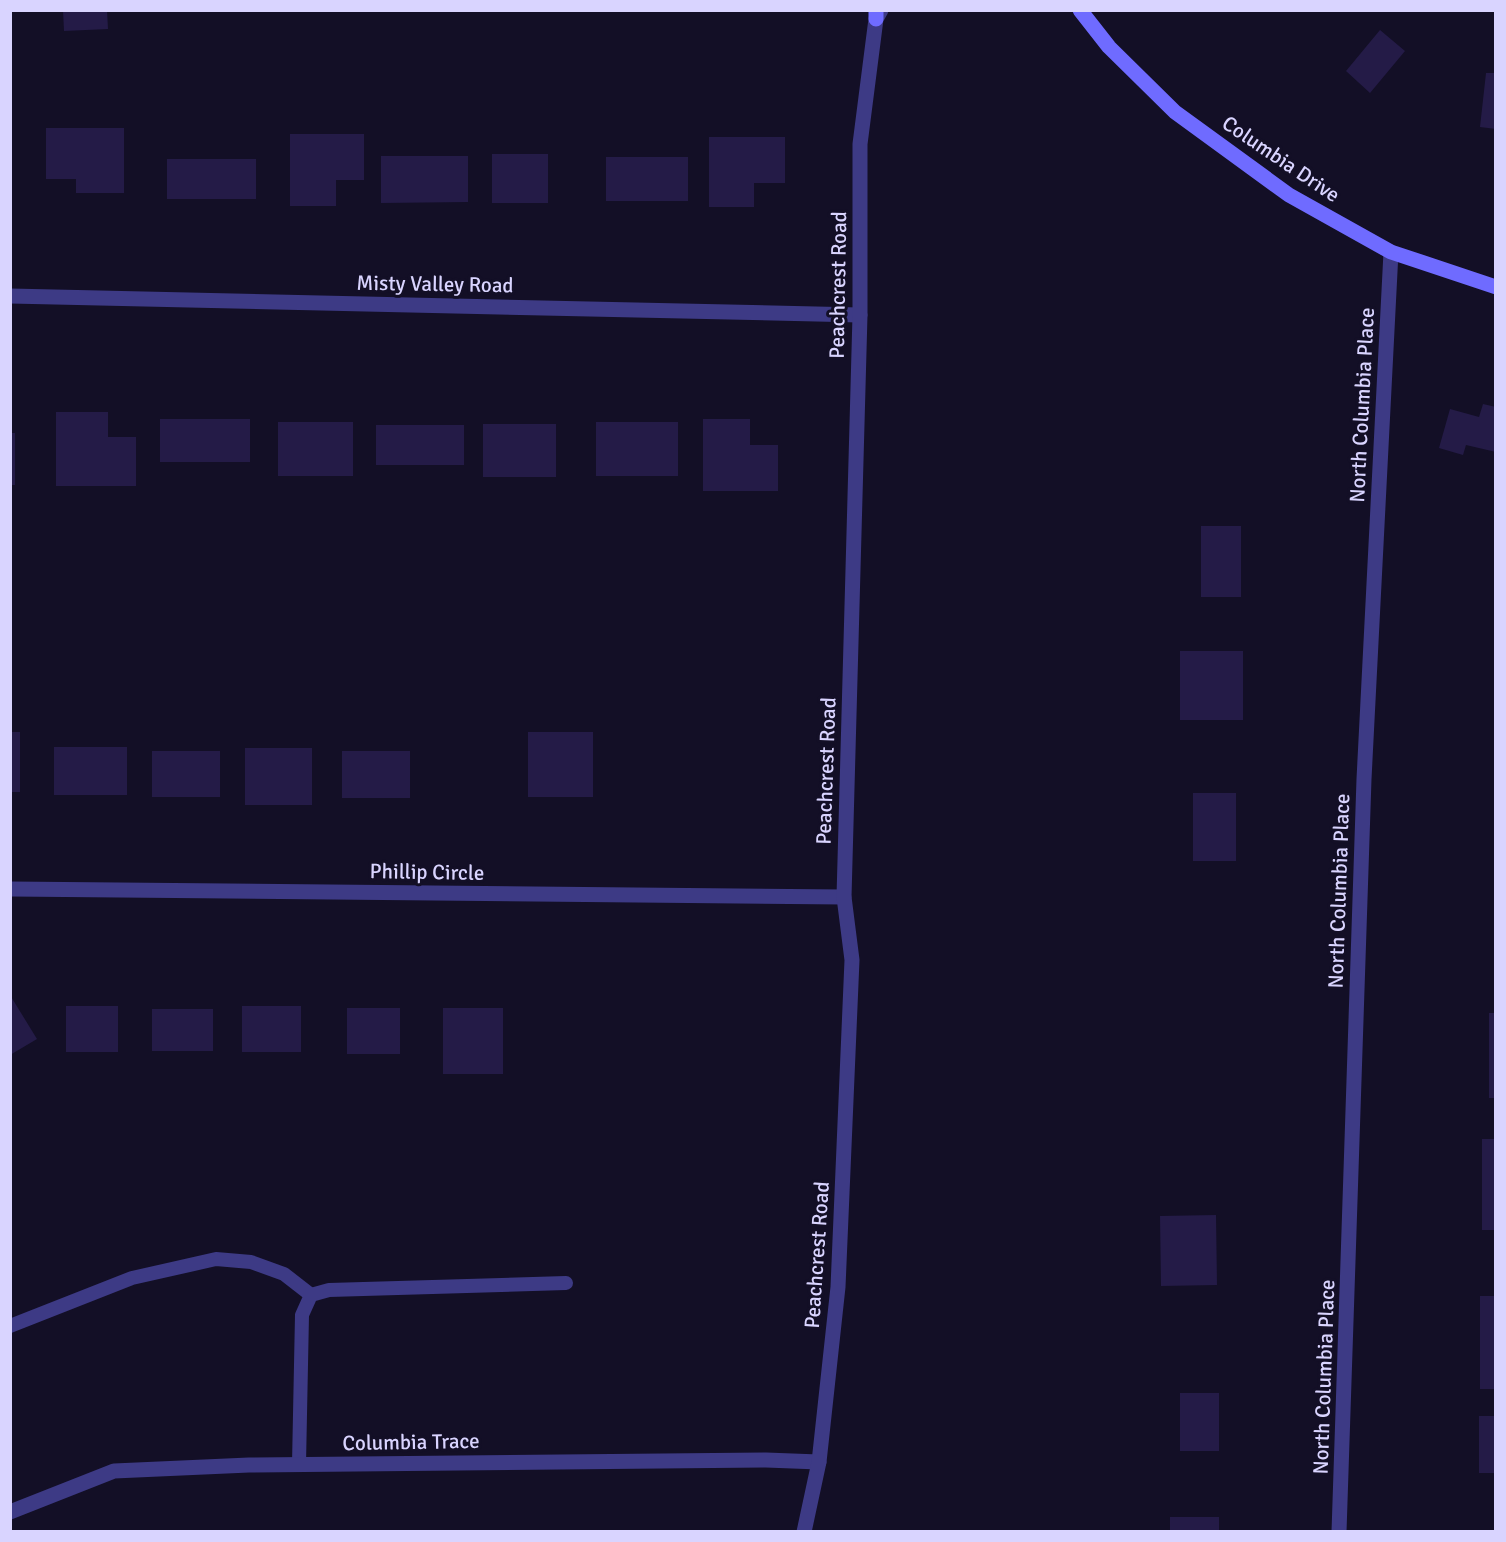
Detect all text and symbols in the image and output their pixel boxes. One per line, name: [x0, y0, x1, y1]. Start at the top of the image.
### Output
street label: Columbia Drive: [1217, 110, 1345, 208]
street label: Peachcrest Road: [824, 211, 852, 359]
street label: Misty Valley Road: [356, 270, 514, 298]
street label: North Columbia Place: [1344, 307, 1380, 503]
street label: Peachcrest Road: [810, 697, 842, 845]
street label: North Columbia Place: [1323, 793, 1355, 989]
street label: Phillip Circle: [370, 858, 484, 886]
street label: Peachcrest Road: [799, 1180, 835, 1330]
street label: North Columbia Place: [1308, 1279, 1340, 1475]
street label: Columbia Trace: [342, 1428, 480, 1456]

